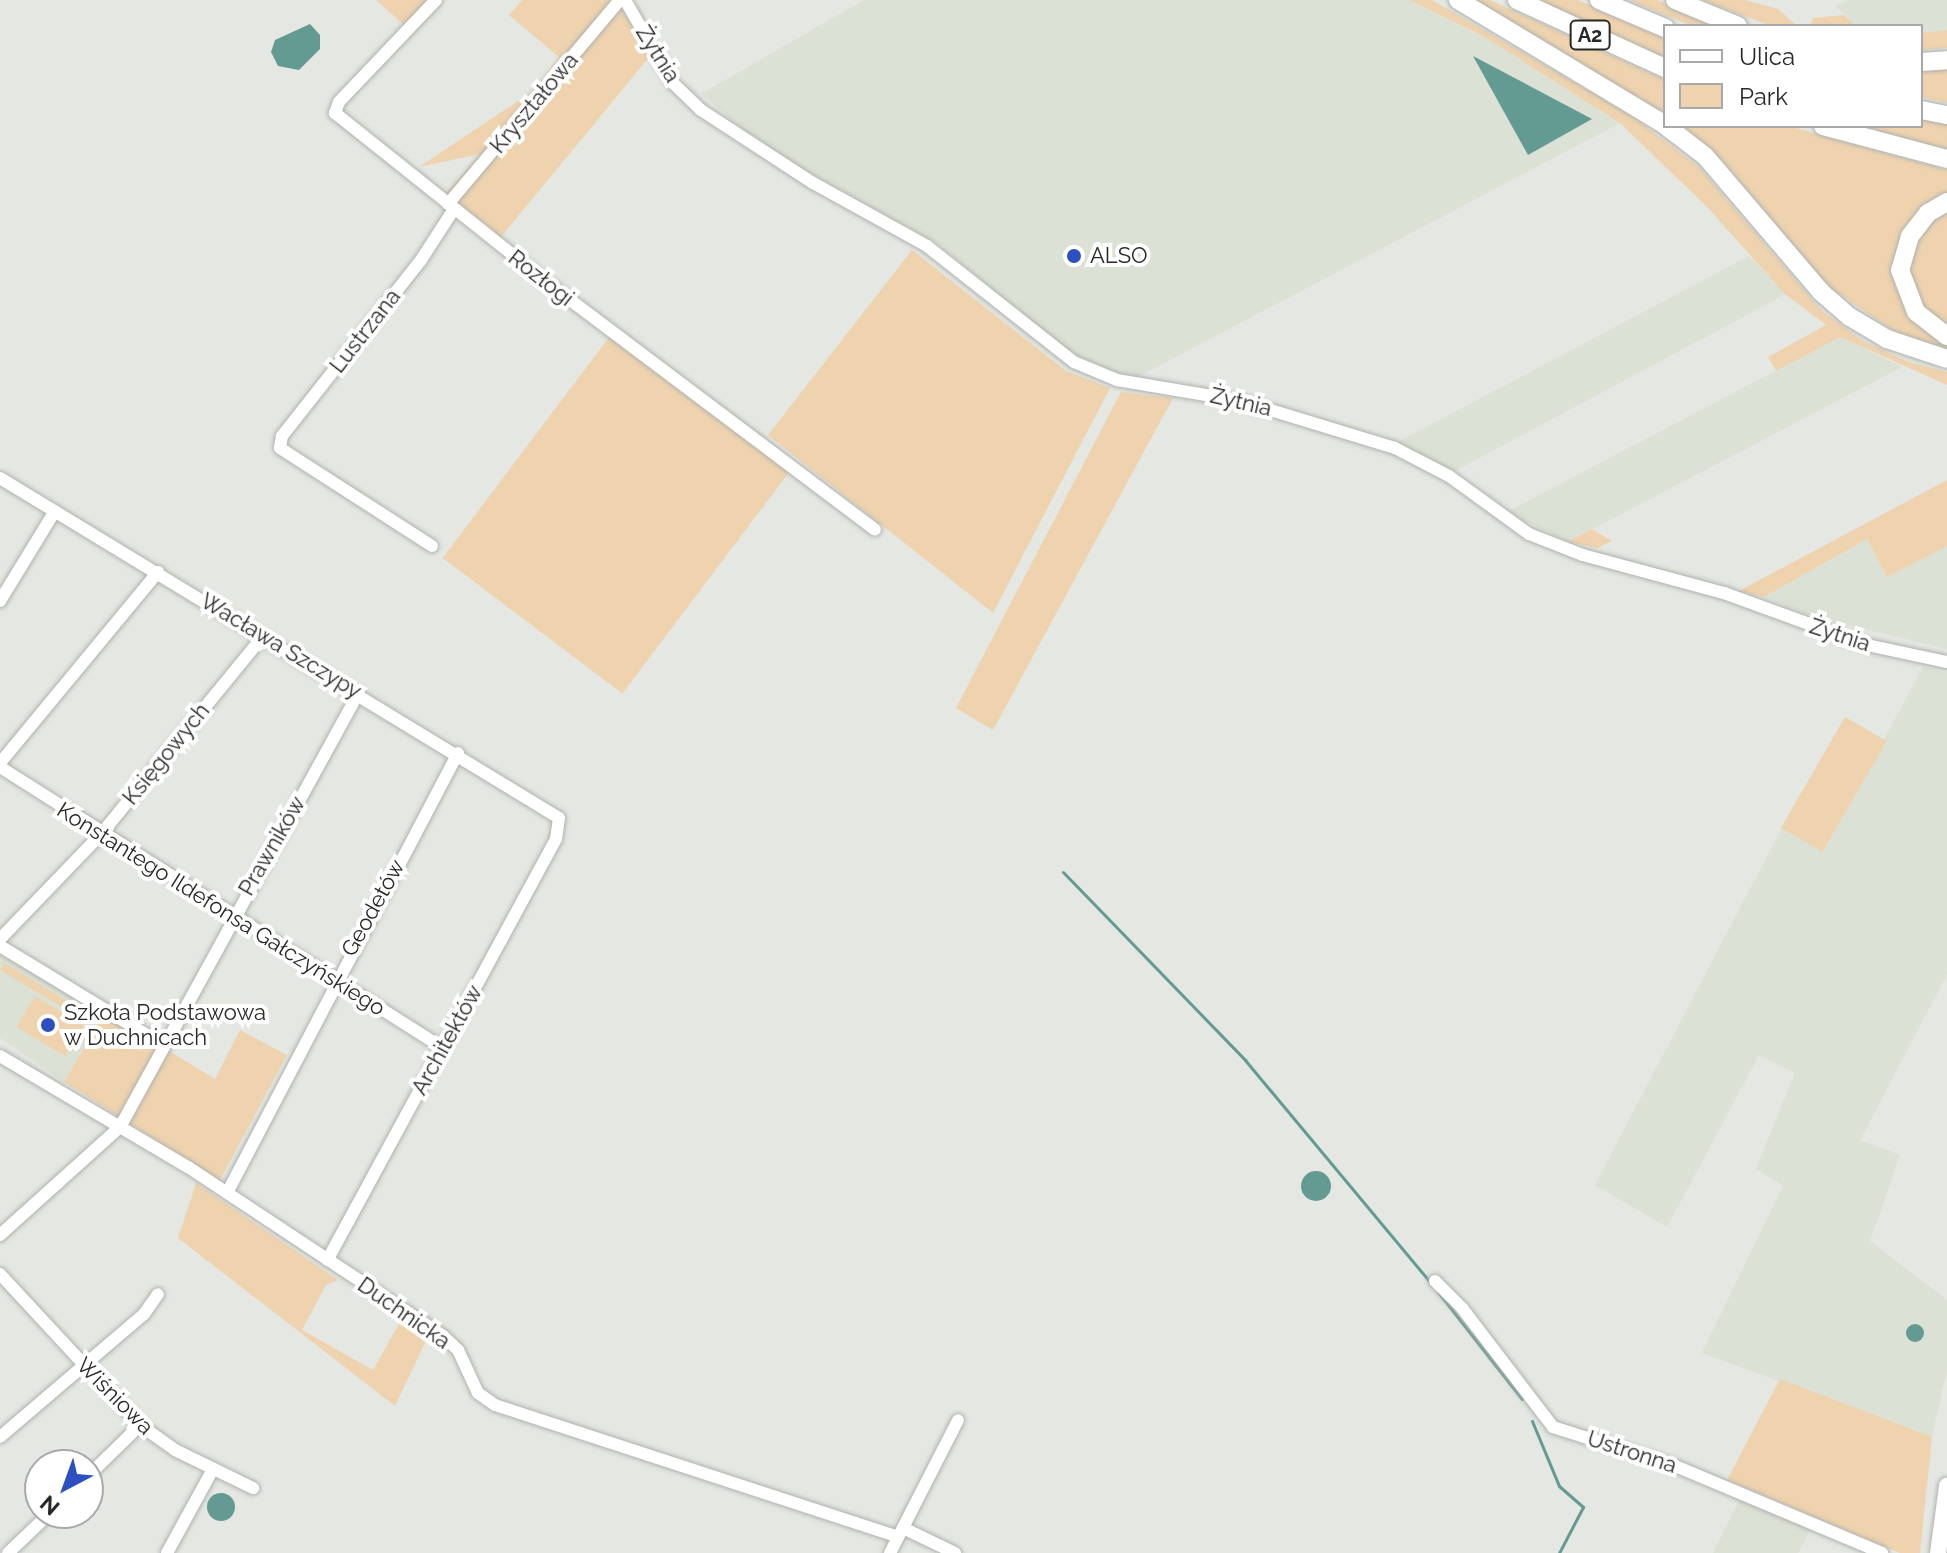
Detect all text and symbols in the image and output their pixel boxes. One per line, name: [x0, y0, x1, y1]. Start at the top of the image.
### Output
road number: A2: [1568, 19, 1612, 51]
street label: Żytnia: [630, 21, 686, 87]
legend: [1663, 24, 1923, 128]
text: Ulica: [1739, 42, 1795, 71]
street label: Kryształowa: [484, 47, 584, 159]
text: Park: [1739, 82, 1788, 111]
place label: ALSO: [1090, 243, 1148, 269]
street label: Rozłogi: [503, 244, 579, 312]
marker: ALSO: [1065, 247, 1083, 265]
street label: Lustrzana: [324, 284, 406, 378]
street label: Żytnia: [1208, 382, 1274, 422]
street label: Wacława Szczypy: [196, 588, 366, 704]
street label: Żytnia: [1806, 613, 1874, 657]
street label: Księgowych: [117, 698, 215, 810]
street label: Prawników: [233, 792, 311, 900]
street label: Konstantego Ildefonsa Gałczyńskiego: [52, 797, 390, 1021]
street label: Geodetów: [336, 855, 410, 961]
street label: Architektów: [406, 980, 488, 1100]
place label: Szkoła Podstawowa w Duchnicach: [64, 999, 266, 1050]
marker: Szkoła Podstawowa w Duchnicach: [39, 1016, 57, 1034]
street label: Duchnicka: [353, 1271, 455, 1355]
street label: Wiśniowa: [71, 1352, 159, 1440]
street label: Ustronna: [1584, 1425, 1680, 1479]
north arrow: [24, 1449, 104, 1529]
text: N: [35, 1490, 64, 1521]

